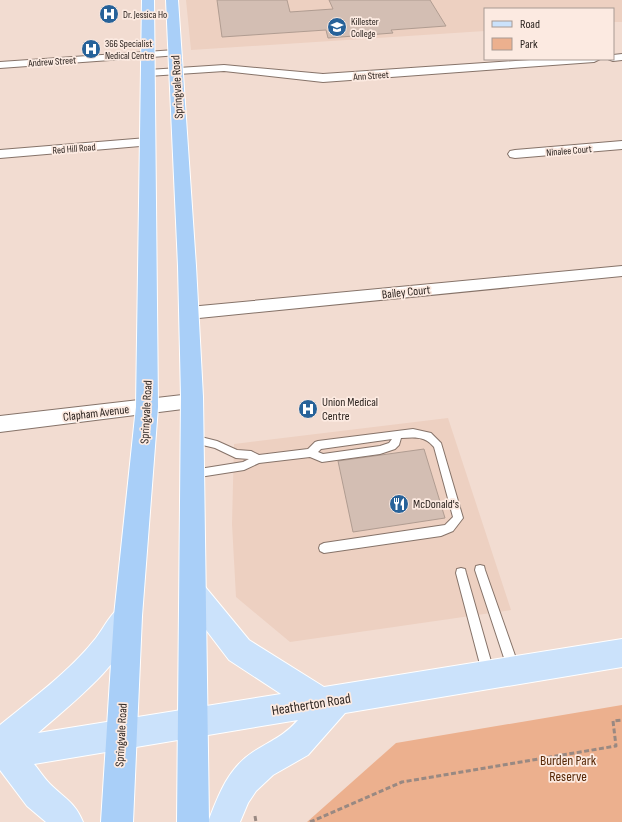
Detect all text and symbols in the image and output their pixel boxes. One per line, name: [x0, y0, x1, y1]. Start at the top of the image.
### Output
hospital icon: Dr. Jessica Ho: [98, 3, 120, 25]
legend: [484, 8, 614, 60]
place label: Dr. Jessica Ho: [123, 9, 167, 21]
school or university icon: Killester College: [326, 16, 348, 38]
place label: Killester College: [351, 16, 379, 40]
text: Road: [520, 17, 540, 32]
text: Park: [520, 37, 538, 52]
hospital icon: 366 Specialist Nedical Centre: [80, 38, 102, 60]
place label: 366 Specialist Nedical Centre: [105, 38, 154, 62]
street label: Andrew Street: [27, 54, 76, 70]
street label: Springvale Road: [168, 55, 187, 119]
street label: Ann Street: [352, 69, 389, 83]
street label: Red Hill Road: [52, 141, 96, 157]
street label: Ninalee Court: [546, 143, 592, 159]
street label: Bailey Court: [381, 282, 431, 303]
street label: Springvale Road: [137, 380, 156, 444]
place label: Union Medical Centre: [322, 395, 378, 424]
hospital icon: Union Medical Centre: [297, 398, 319, 420]
street label: Clapham Avenue: [62, 402, 130, 425]
restaurant icon: McDonald's: [388, 493, 410, 515]
place label: McDonald's: [413, 497, 459, 512]
street label: Heatherton Road: [270, 690, 352, 719]
street label: Springvale Road: [112, 703, 131, 767]
park label: Burden Park Reserve: [540, 752, 597, 785]

